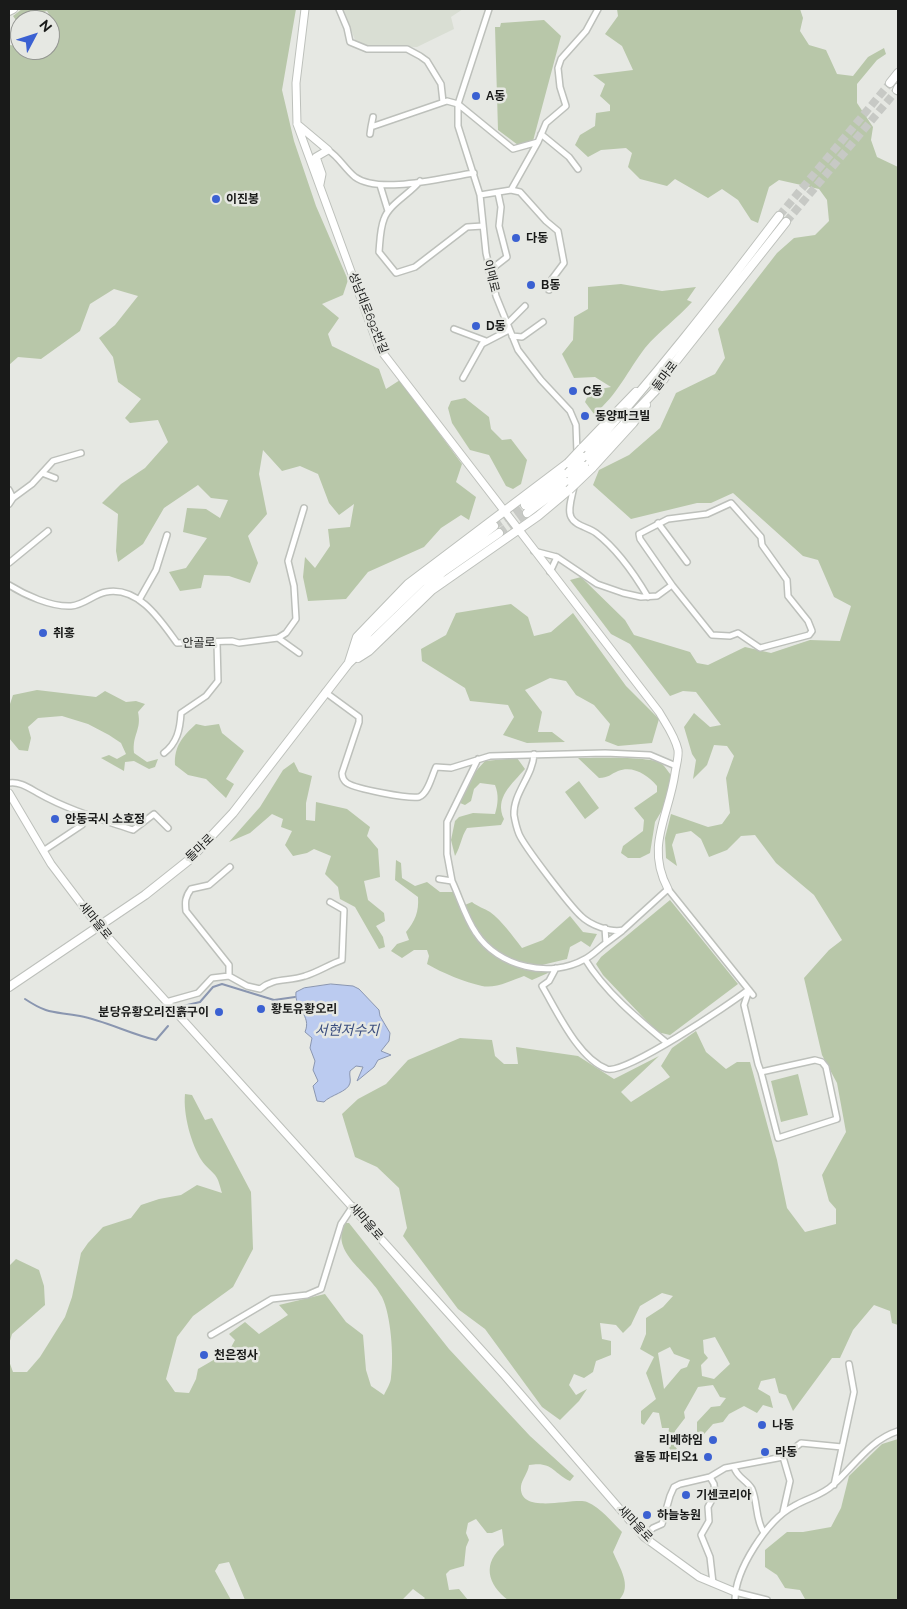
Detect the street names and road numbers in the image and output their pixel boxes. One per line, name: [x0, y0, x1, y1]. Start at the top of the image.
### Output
street label: 이매로: [480, 258, 502, 294]
street label: 성남대로692번길: [345, 270, 391, 356]
street label: 돌마로: [649, 358, 681, 394]
street label: 안골로: [182, 636, 216, 650]
street label: 돌마로: [183, 831, 217, 865]
street label: 새마을로: [76, 899, 114, 943]
street label: 새마을로: [346, 1201, 386, 1243]
street label: 새마을로: [614, 1503, 656, 1545]

